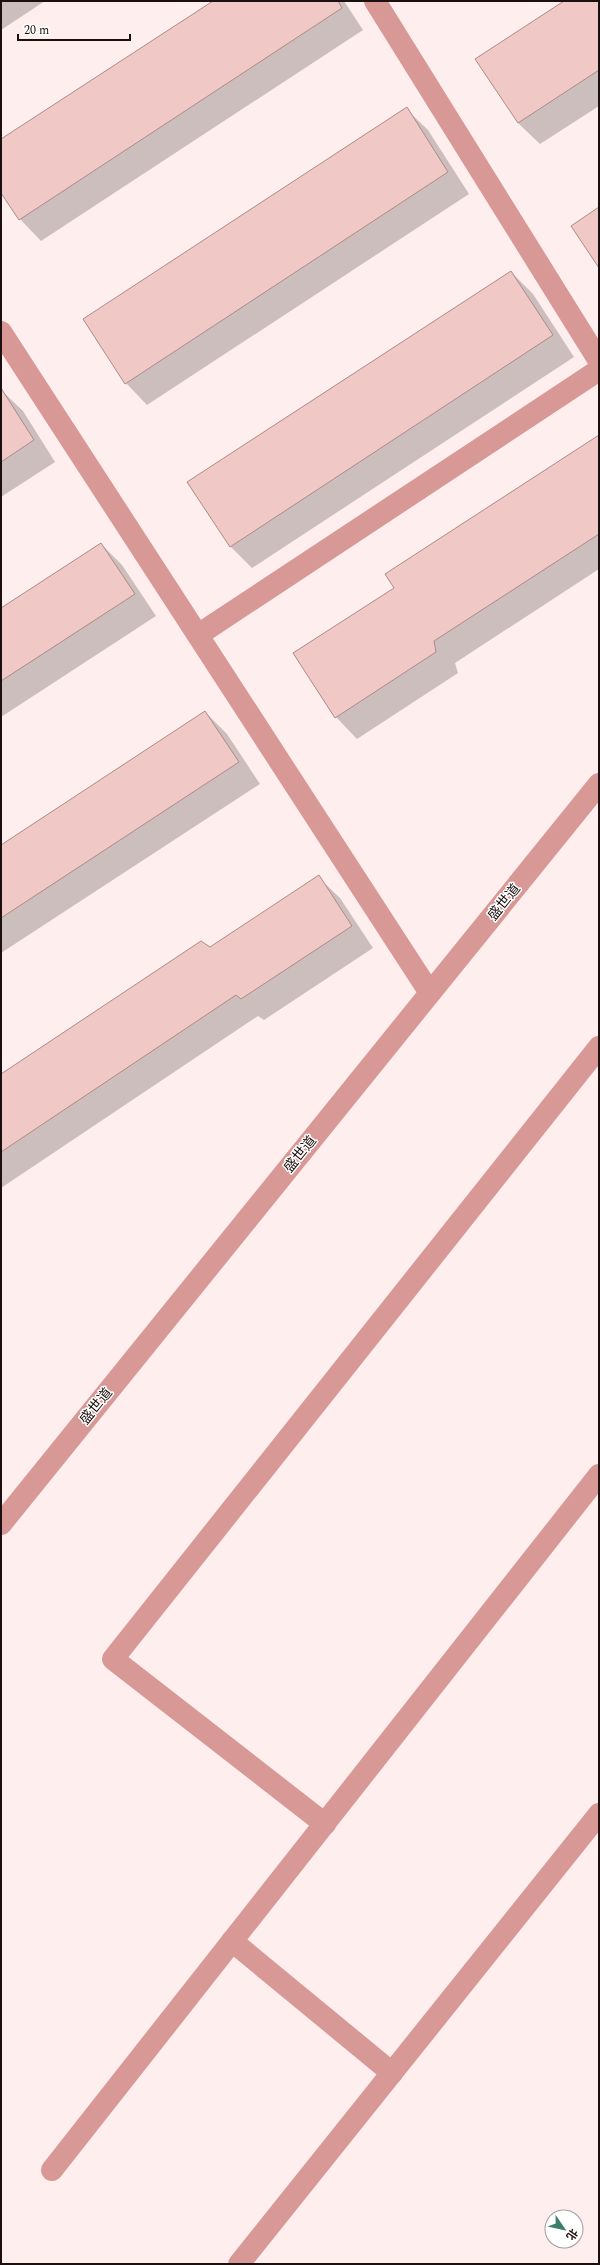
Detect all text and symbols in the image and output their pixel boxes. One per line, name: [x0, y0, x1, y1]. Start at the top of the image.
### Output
scale bar: [18, 16, 130, 42]
text: 20 m: [24, 21, 49, 40]
street label: 盛世道: [483, 879, 525, 925]
street label: 盛世道: [279, 1131, 321, 1177]
street label: 盛世道: [75, 1383, 117, 1429]
north arrow: [544, 2209, 584, 2249]
text: 北: [562, 2225, 582, 2244]

